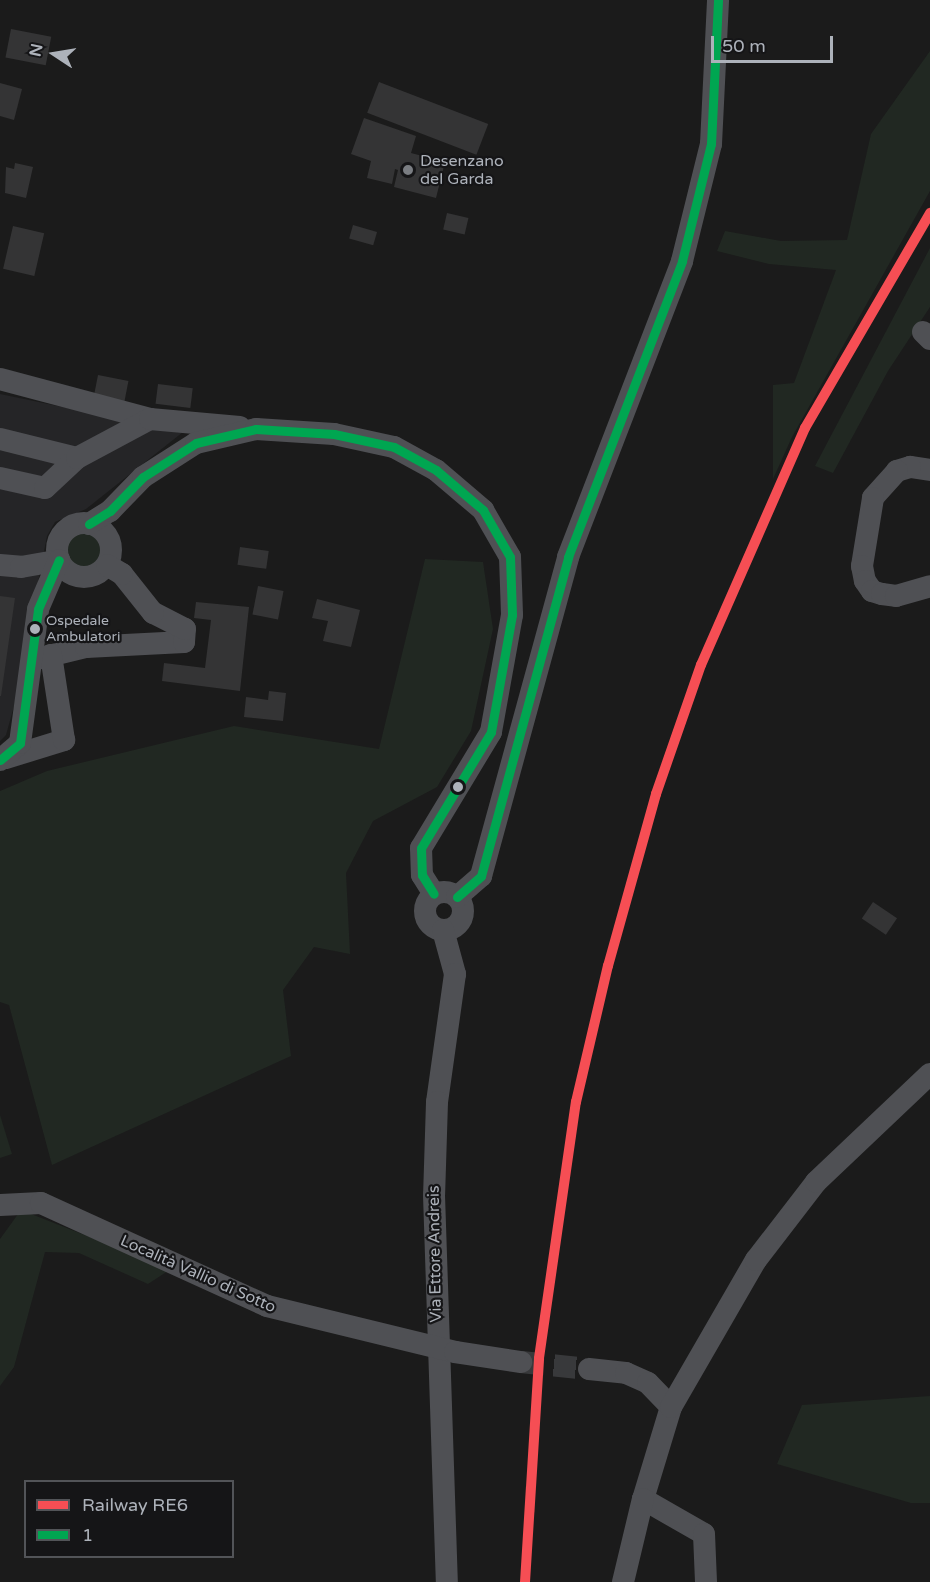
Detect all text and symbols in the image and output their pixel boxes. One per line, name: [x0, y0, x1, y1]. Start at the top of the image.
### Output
north arrow: [24, 24, 84, 84]
scale bar: [714, 24, 836, 62]
text: 50 m: [722, 35, 766, 57]
text: N: [25, 42, 48, 59]
place label: Desenzano del Garda: [420, 151, 504, 189]
marker: Desenzano del Garda: [401, 163, 415, 177]
place label: Ospedale Ambulatori: [46, 613, 120, 646]
marker: Ospedale Ambulatori: [29, 623, 41, 635]
unlabelled marker: [452, 781, 464, 793]
street label: Via Ettore Andreis: [424, 1185, 446, 1323]
street label: Località Vallio di Sotto: [117, 1231, 279, 1317]
legend: [24, 1480, 234, 1558]
text: Railway RE6: [82, 1494, 188, 1516]
text: 1: [82, 1524, 93, 1546]

